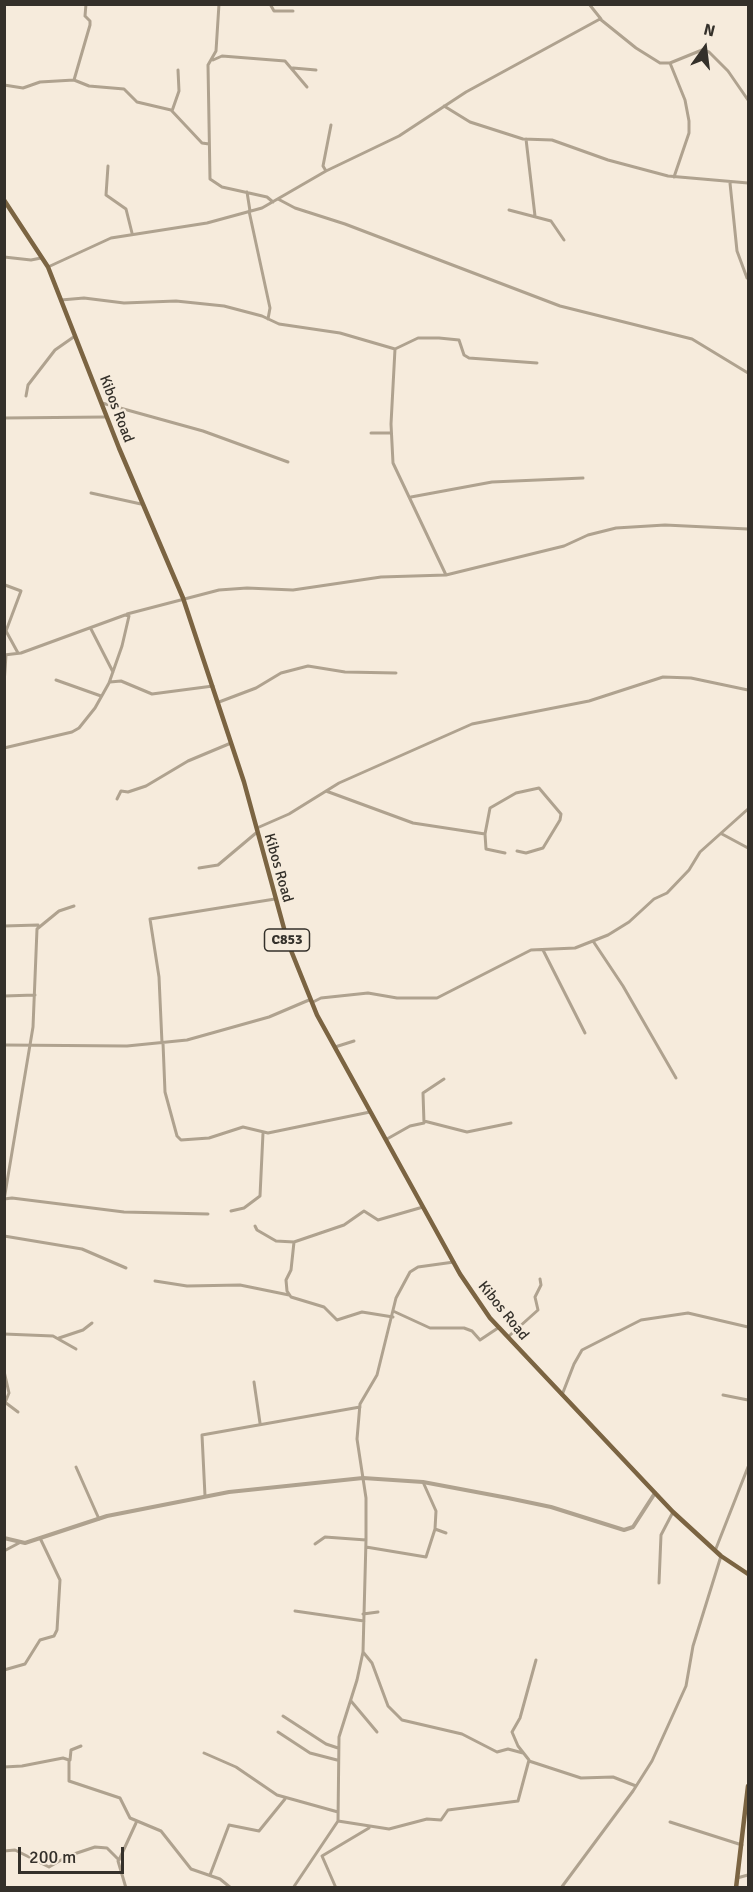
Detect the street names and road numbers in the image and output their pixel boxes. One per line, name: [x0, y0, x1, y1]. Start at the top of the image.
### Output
street label: Kibos Road: [95, 373, 137, 445]
street label: Kibos Road: [260, 832, 296, 904]
road number: C853: [264, 929, 310, 951]
street label: Kibos Road: [474, 1278, 532, 1344]

